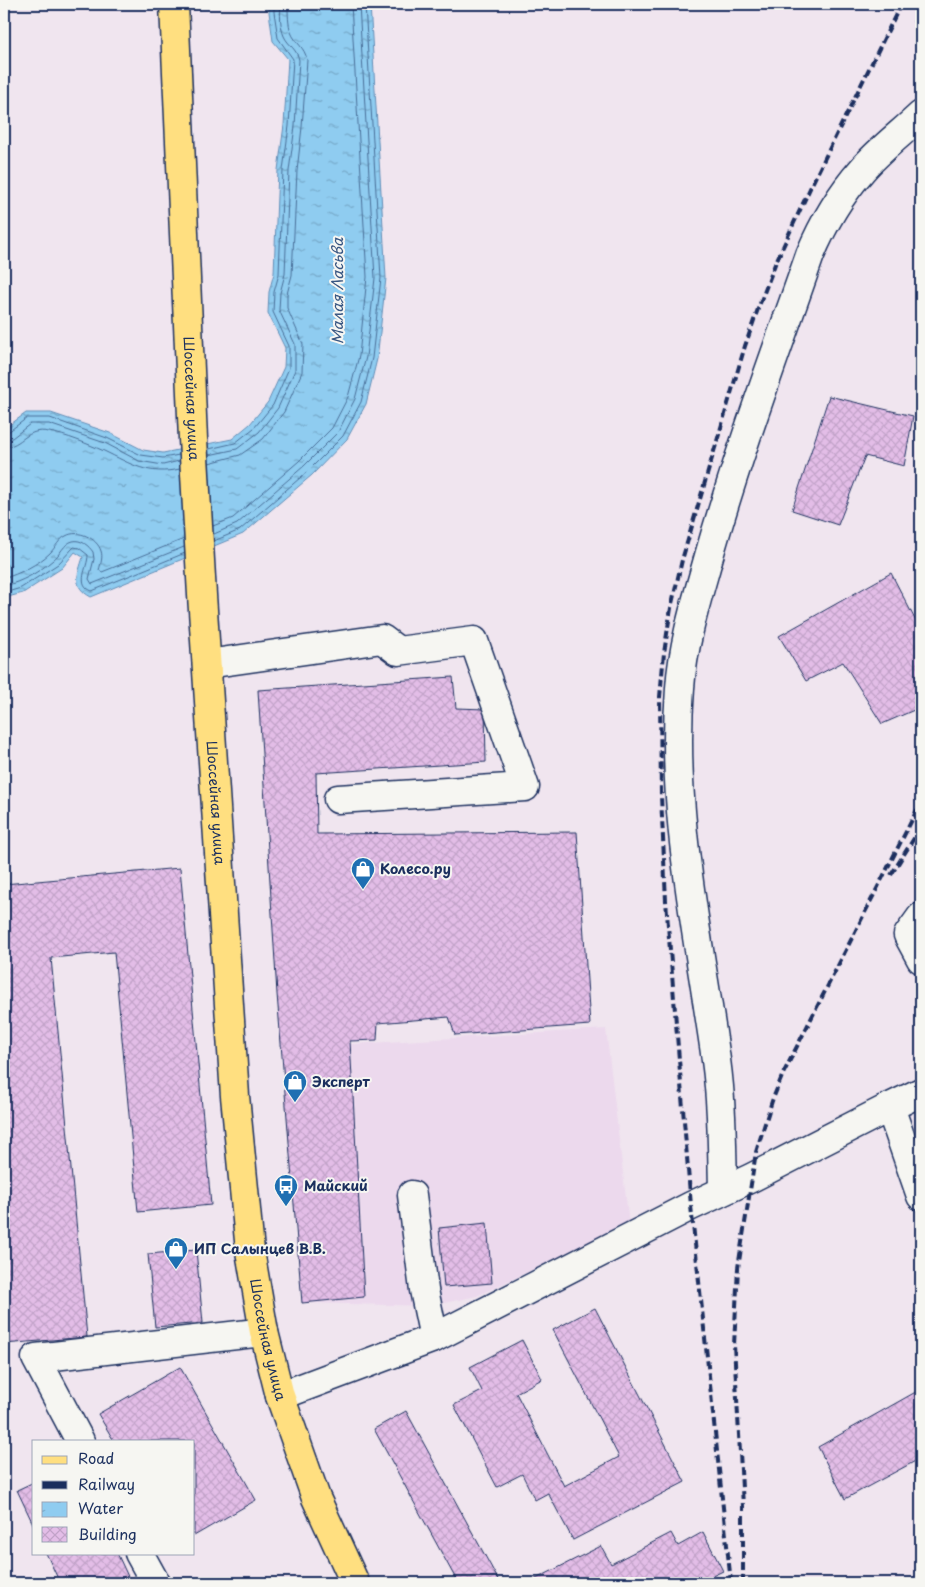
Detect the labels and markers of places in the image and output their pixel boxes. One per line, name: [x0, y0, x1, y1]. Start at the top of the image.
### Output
shop icon: Колесо.ру: [350, 856, 376, 890]
place label: Колесо.ру: [380, 858, 451, 879]
shop icon: Эксперт: [282, 1069, 308, 1103]
place label: Эксперт: [312, 1071, 371, 1092]
bus stop icon: Майский: [273, 1173, 299, 1207]
place label: Майский: [304, 1175, 368, 1196]
shop icon: ИП Салынцев В.В.: [163, 1236, 189, 1270]
place label: ИП Салынцев В.В.: [194, 1238, 326, 1259]

